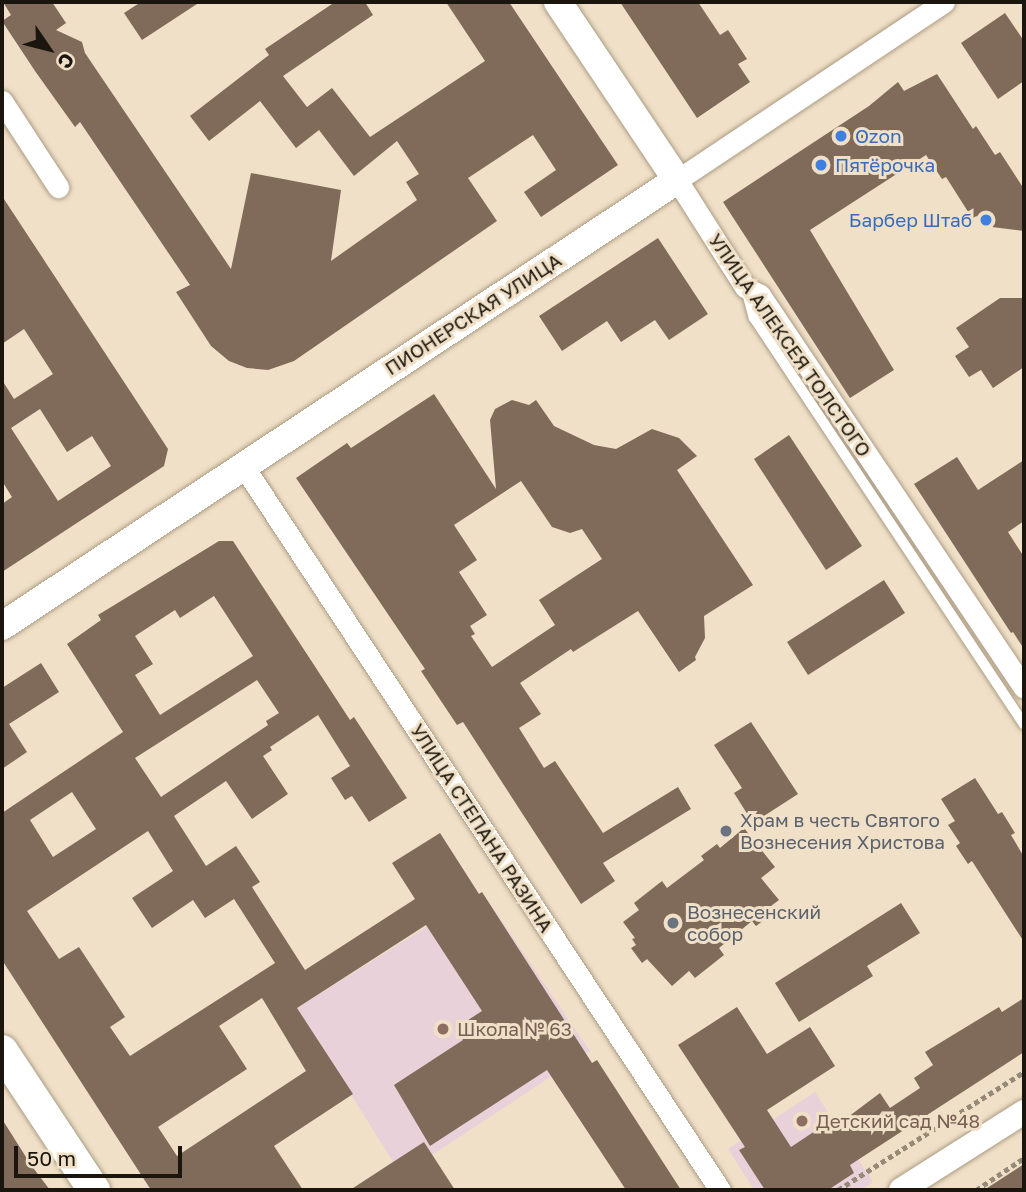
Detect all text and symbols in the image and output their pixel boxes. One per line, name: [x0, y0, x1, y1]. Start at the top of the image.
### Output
north arrow: [14, 14, 84, 84]
text: С: [53, 49, 80, 73]
place label: Ozon: [855, 125, 902, 147]
marker: Ozon: [833, 128, 849, 144]
place label: Пятёрочка: [835, 154, 935, 176]
marker: Пятёрочка: [813, 157, 829, 173]
place label: Барбер Штаб: [849, 209, 972, 231]
marker: Барбер Штаб: [978, 212, 994, 228]
street label: УЛИЦА АЛЕКСЕЯ ТОЛСТОГО: [704, 229, 876, 461]
street label: ПИОНЕРСКАЯ УЛИЦА: [381, 248, 565, 380]
street label: УЛИЦА СТЕПАНА РАЗИНА: [406, 719, 558, 937]
place label: Храм в честь Святого Вознесения Христова: [740, 809, 945, 853]
marker: Храм в честь Святого Вознесения Христова: [718, 823, 734, 839]
place label: Вознесенский собор: [687, 901, 821, 945]
marker: Вознесенский собор: [665, 915, 681, 931]
place label: Школа № 63: [457, 1018, 572, 1040]
marker: Школа № 63: [435, 1021, 451, 1037]
place label: Детский сад №48: [816, 1110, 980, 1132]
marker: Детский сад №48: [794, 1113, 810, 1129]
scale bar: [18, 1132, 186, 1176]
text: 50 m: [27, 1145, 76, 1171]

